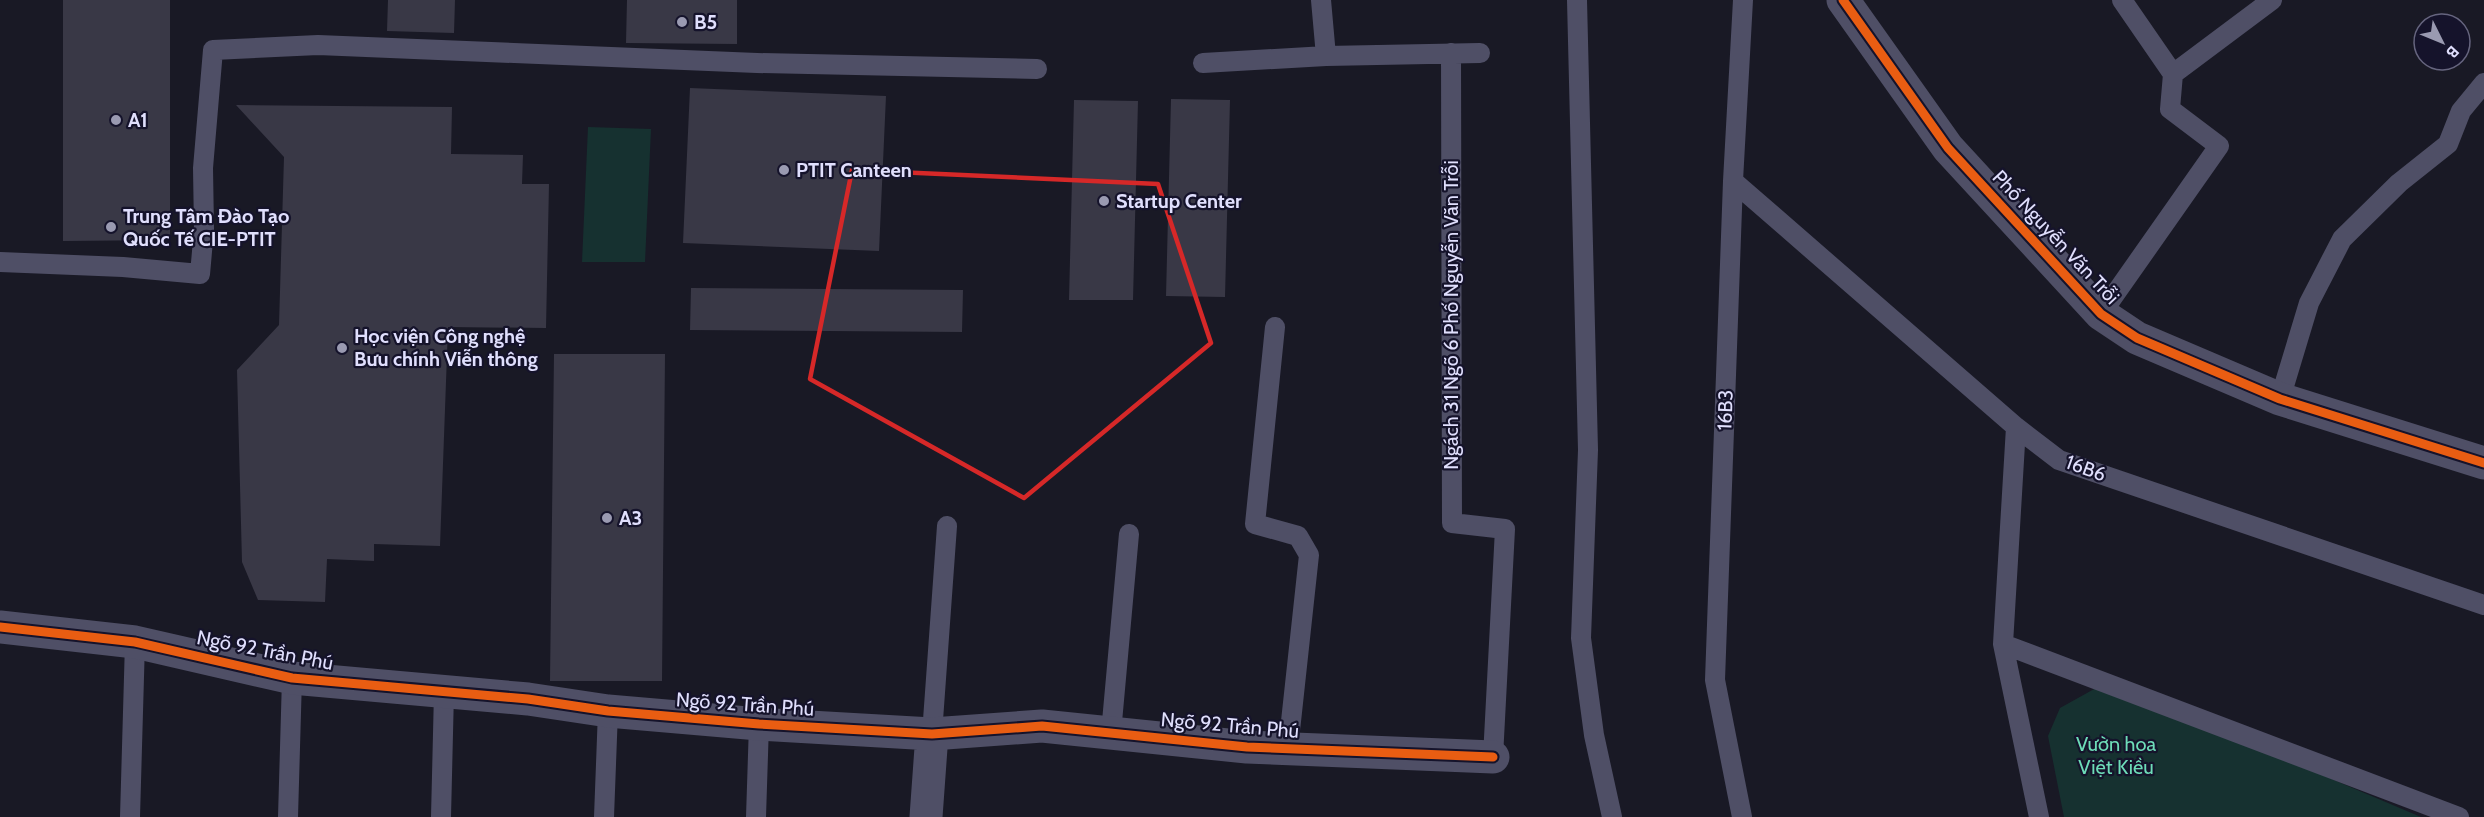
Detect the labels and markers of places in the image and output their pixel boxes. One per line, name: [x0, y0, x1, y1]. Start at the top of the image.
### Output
place label: B5: [694, 10, 717, 34]
marker: B5: [675, 15, 689, 29]
place label: A1: [128, 108, 148, 132]
marker: A1: [109, 113, 123, 127]
place label: PTIT Canteen: [796, 158, 912, 182]
marker: PTIT Canteen: [777, 163, 791, 177]
place label: Startup Center: [1116, 189, 1242, 213]
marker: Startup Center: [1097, 194, 1111, 208]
place label: Trung Tâm Đào Tạo Quốc Tế CIE-PTIT: [123, 204, 289, 251]
marker: Trung Tâm Đào Tạo Quốc Tế CIE-PTIT: [104, 220, 118, 234]
place label: Học viện Công nghệ Bưu chính Viễn thông: [354, 324, 538, 371]
marker: Học viện Công nghệ Bưu chính Viễn thông: [335, 341, 349, 355]
place label: A3: [619, 506, 642, 530]
marker: A3: [600, 511, 614, 525]

